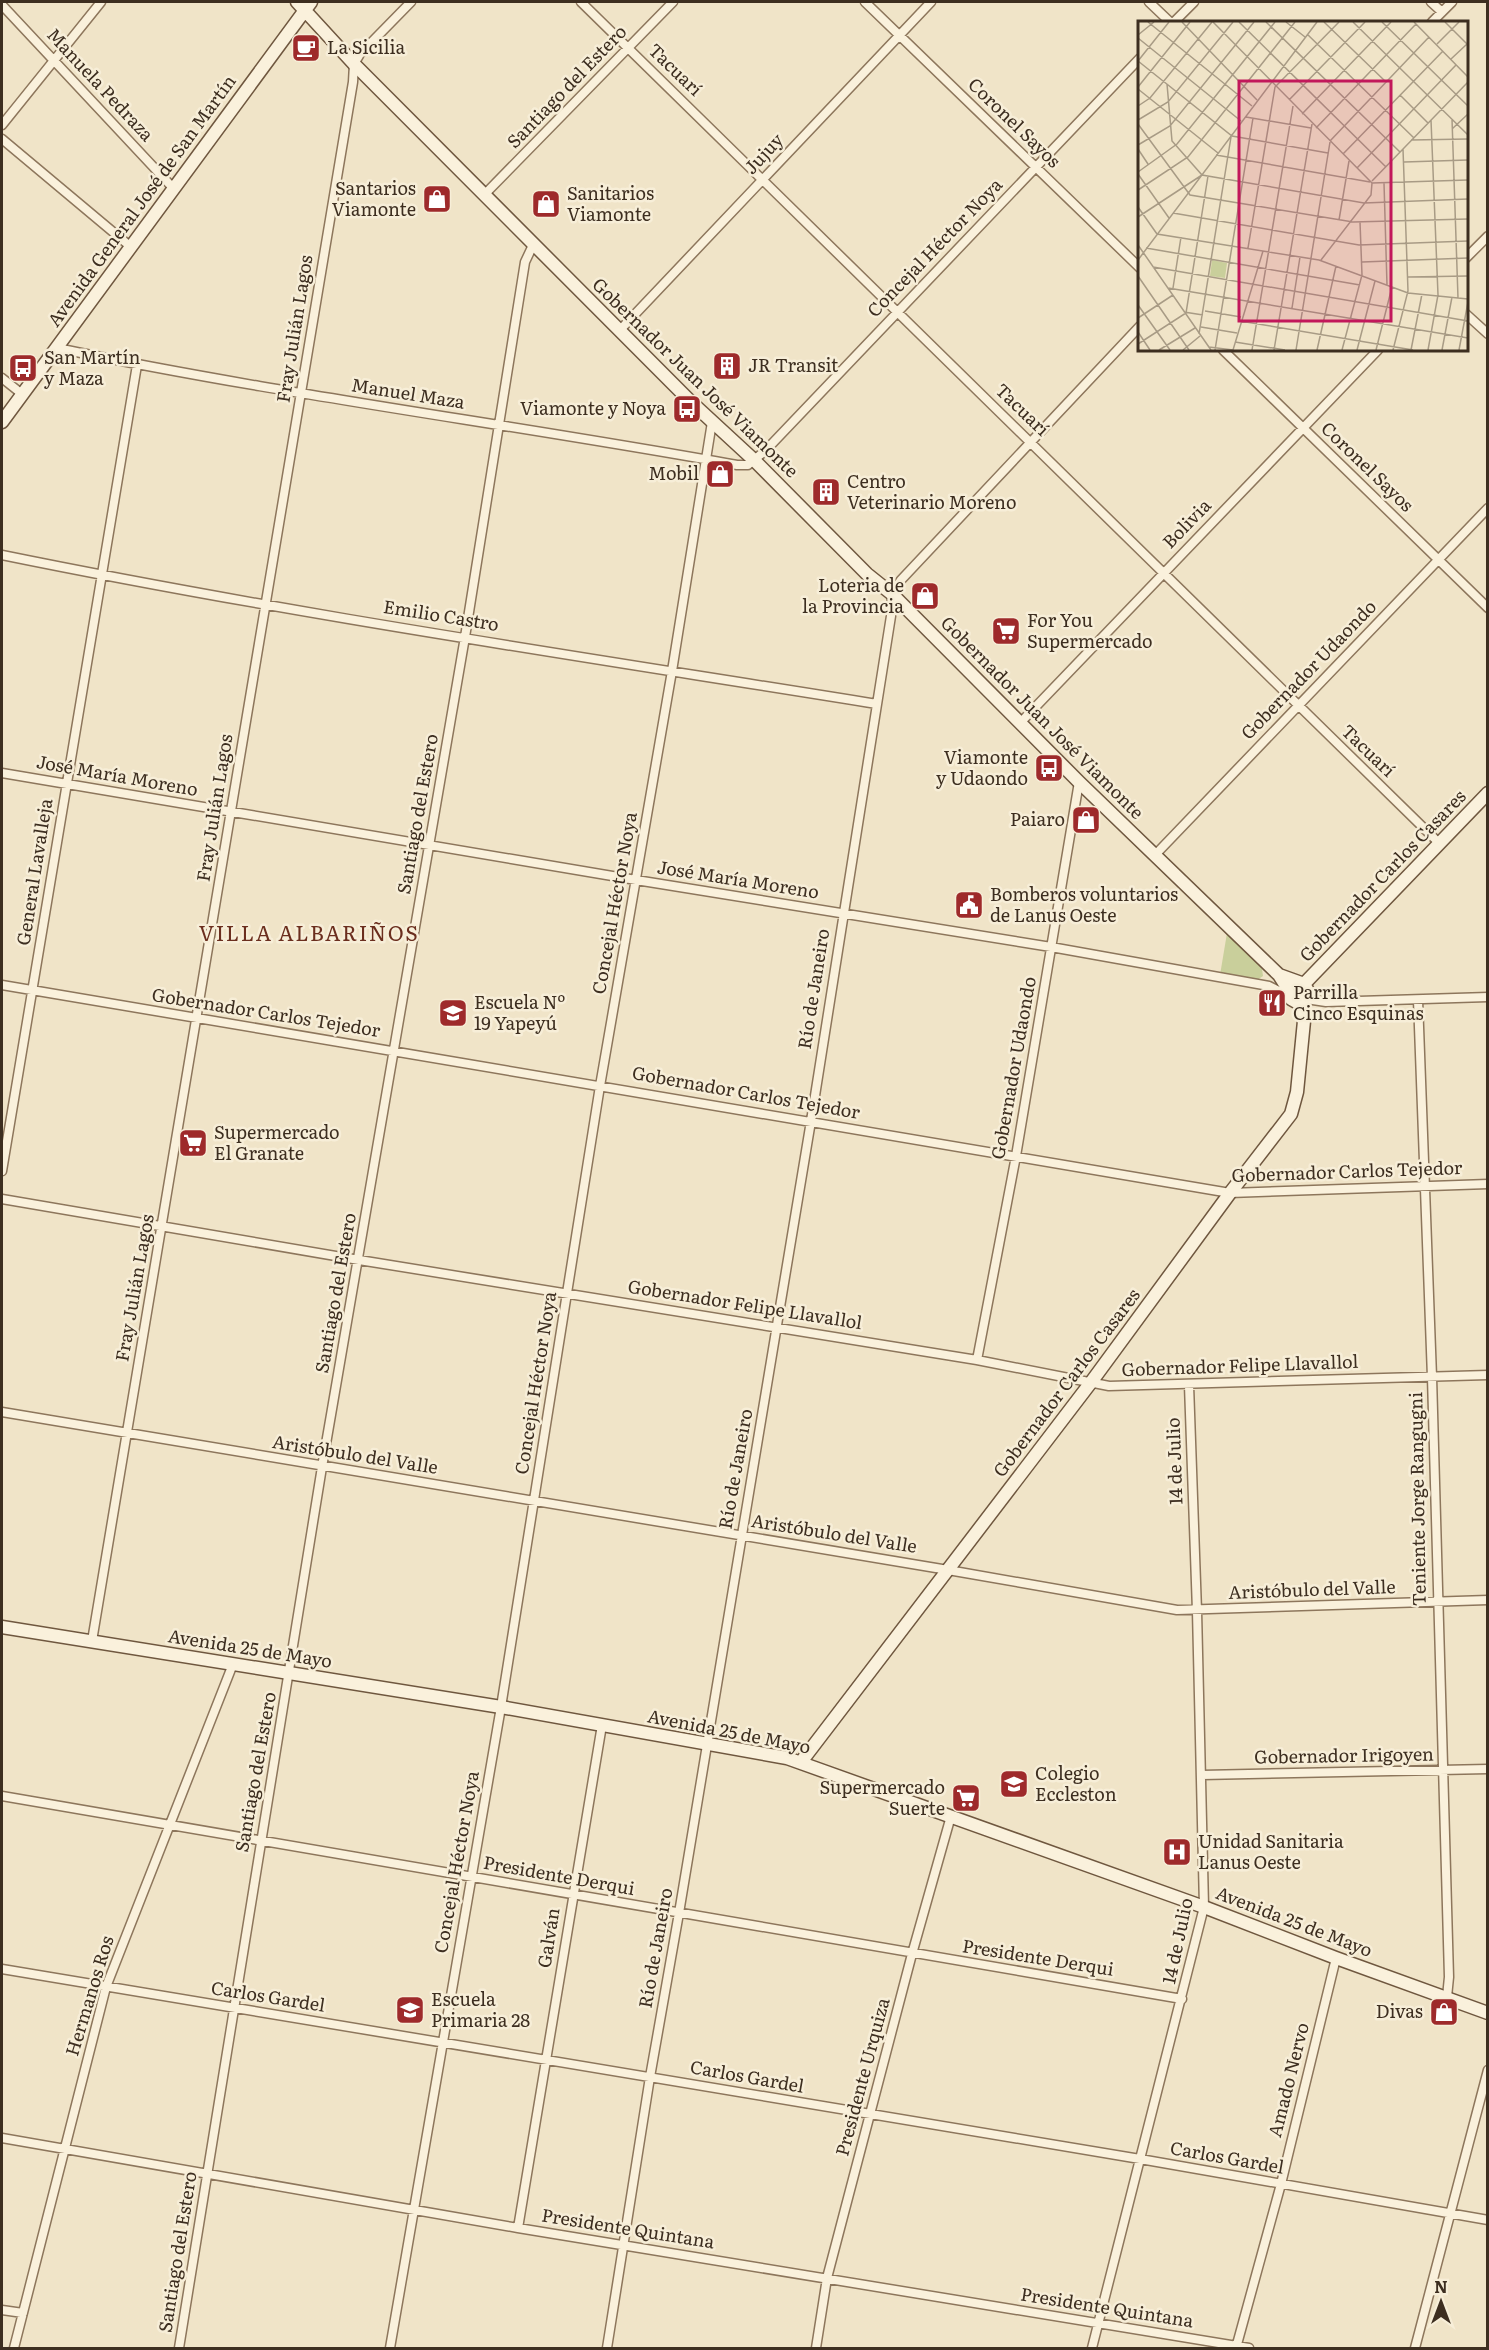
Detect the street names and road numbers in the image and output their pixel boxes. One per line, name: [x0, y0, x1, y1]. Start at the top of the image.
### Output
street label: Santiago del Estero: [500, 18, 632, 154]
street label: Manuela Pedraza: [41, 21, 161, 147]
street label: Tacuarí: [643, 36, 709, 102]
street label: Avenida General José de San Martín: [40, 68, 242, 332]
street label: Coronel Sayos: [963, 71, 1068, 173]
street label: Jujuy: [737, 126, 789, 180]
street label: Concejal Héctor Noya: [860, 171, 1008, 323]
street label: Fray Julián Lagos: [269, 253, 319, 405]
street label: Gobernador Juan José Viamonte: [587, 271, 805, 483]
street label: Manuel Maza: [350, 370, 467, 415]
street label: Tacuarí: [990, 376, 1056, 442]
street label: Coronel Sayos: [1316, 415, 1421, 517]
street label: Bolivia: [1155, 492, 1217, 554]
street label: Emilio Castro: [381, 592, 501, 637]
street label: Gobernador Udaondo: [1234, 593, 1382, 745]
street label: Gobernador Juan José Viamonte: [935, 609, 1151, 825]
street label: Tacuarí: [1336, 717, 1402, 783]
street label: Santiago del Estero: [389, 731, 444, 896]
street label: Fray Julián Lagos: [189, 732, 239, 884]
street label: José María Moreno: [34, 747, 200, 802]
street label: Gobernador Carlos Casares: [1292, 783, 1472, 967]
street label: General Lavalleja: [9, 796, 58, 947]
street label: Concejal Héctor Noya: [584, 809, 643, 996]
street label: José María Moreno: [655, 852, 821, 905]
street label: Río de Janeiro: [790, 926, 835, 1051]
street label: Gobernador Udaondo: [983, 974, 1042, 1161]
street label: Gobernador Carlos Tejedor: [150, 980, 383, 1043]
street label: Gobernador Carlos Tejedor: [630, 1058, 863, 1125]
street label: Gobernador Carlos Tejedor: [1231, 1153, 1463, 1188]
street label: Santiago del Estero: [307, 1210, 362, 1375]
street label: Fray Julián Lagos: [107, 1212, 160, 1364]
street label: Gobernador Felipe Llavallol: [626, 1272, 864, 1335]
street label: Gobernador Carlos Casares: [986, 1282, 1146, 1482]
street label: Concejal Héctor Noya: [507, 1289, 562, 1476]
street label: Gobernador Felipe Llavallol: [1121, 1347, 1359, 1382]
street label: Teniente Jorge Rangugni: [1401, 1392, 1432, 1606]
street label: Río de Janeiro: [711, 1406, 758, 1531]
street label: 14 de Julio: [1158, 1417, 1189, 1505]
street label: Aristóbulo del Valle: [271, 1427, 440, 1480]
street label: Aristóbulo del Valle: [750, 1506, 919, 1559]
street label: Aristóbulo del Valle: [1228, 1572, 1396, 1605]
street label: Avenida 25 de Mayo: [166, 1621, 334, 1674]
street label: Santiago del Estero: [227, 1689, 282, 1854]
street label: Avenida 25 de Mayo: [645, 1701, 813, 1760]
street label: Gobernador Irigoyen: [1254, 1739, 1434, 1770]
street label: Concejal Héctor Noya: [426, 1768, 485, 1955]
street label: Presidente Derqui: [481, 1848, 637, 1901]
street label: Avenida 25 de Mayo: [1212, 1878, 1377, 1963]
street label: Río de Janeiro: [631, 1885, 678, 2010]
street label: 14 de Julio: [1154, 1895, 1199, 1986]
street label: Galván: [529, 1906, 566, 1970]
street label: Presidente Derqui: [960, 1931, 1116, 1982]
street label: Hermanos Ros: [57, 1932, 120, 2059]
street label: Carlos Gardel: [209, 1973, 327, 2018]
street label: Presidente Urquiza: [827, 1994, 896, 2159]
street label: Amado Nervo: [1260, 2019, 1315, 2140]
street label: Carlos Gardel: [688, 2052, 806, 2099]
street label: Carlos Gardel: [1168, 2133, 1286, 2180]
street label: Santiago del Estero: [150, 2169, 203, 2334]
street label: Presidente Quintana: [540, 2201, 717, 2255]
street label: Presidente Quintana: [1019, 2280, 1196, 2334]

